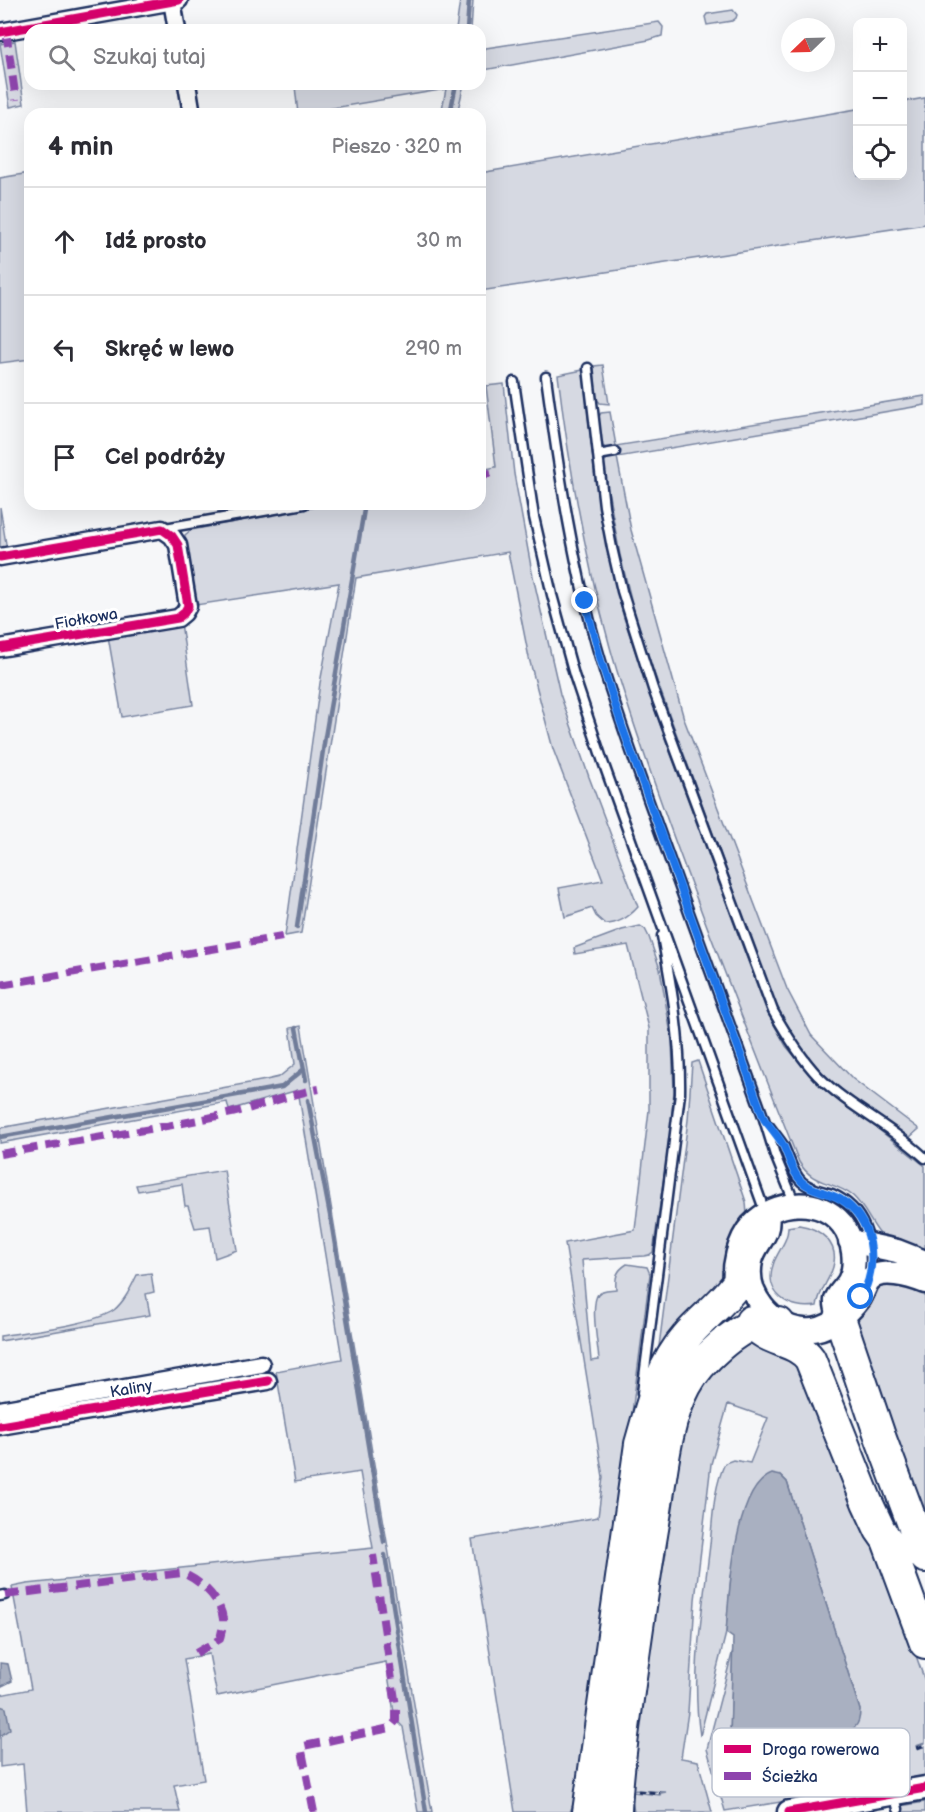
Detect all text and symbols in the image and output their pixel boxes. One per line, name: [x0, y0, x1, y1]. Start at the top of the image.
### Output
north arrow: [781, 18, 835, 72]
map controls: [853, 18, 907, 180]
button: +: [853, 18, 907, 72]
search box: [24, 24, 486, 90]
icon: search: [45, 41, 78, 74]
text: Szukaj tutaj: [93, 44, 206, 71]
button: −: [853, 72, 907, 126]
button: locate: [853, 126, 907, 180]
text: 4 min: [48, 132, 113, 163]
text: Pieszo · 320 m: [331, 135, 462, 159]
icon: ahead: [48, 225, 81, 258]
text: Idź prosto: [105, 228, 207, 255]
text: 30 m: [416, 229, 462, 253]
icon: left: [48, 333, 81, 366]
text: Skręć w lewo: [105, 336, 234, 363]
text: 290 m: [405, 337, 462, 361]
icon: arrive: [48, 441, 81, 474]
text: Cel podróży: [105, 444, 225, 471]
route end: [571, 587, 597, 613]
street label: Fiołkowa: [53, 605, 119, 634]
route start: [847, 1283, 873, 1309]
street label: Kaliny: [109, 1376, 155, 1403]
legend: [712, 1728, 910, 1797]
text: Droga rowerowa: [762, 1741, 880, 1760]
text: Ścieżka: [762, 1766, 818, 1787]

